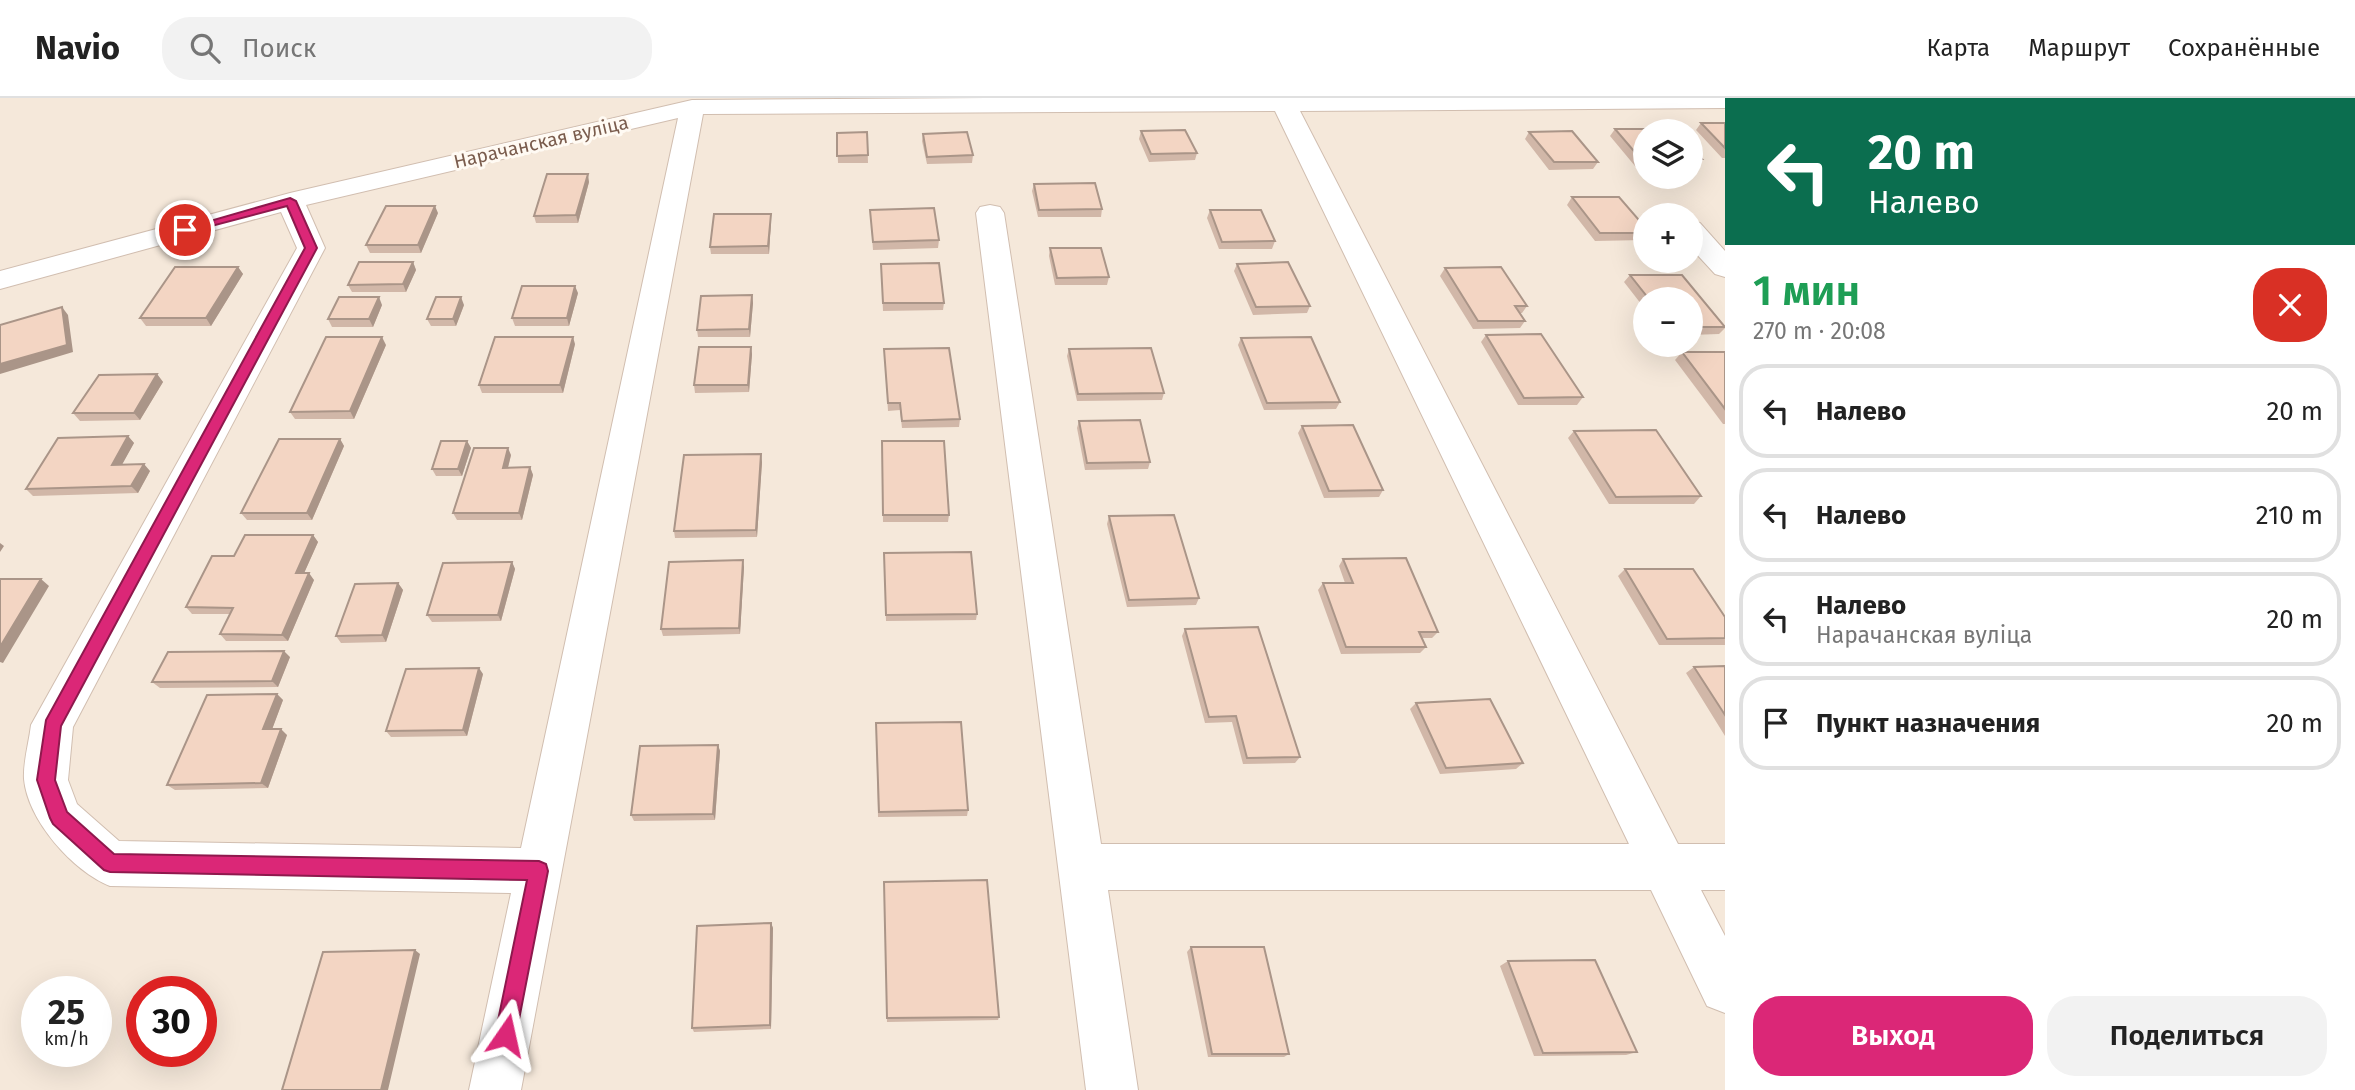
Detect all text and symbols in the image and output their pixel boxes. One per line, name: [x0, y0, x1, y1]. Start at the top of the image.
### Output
search box: [162, 17, 652, 80]
text: Navio: [35, 28, 120, 68]
icon: search: [186, 29, 224, 67]
text: Поиск: [242, 33, 316, 64]
text: Карта: [1927, 34, 1990, 62]
text: Маршрут: [2028, 34, 2130, 62]
text: Сохранённые: [2168, 34, 2320, 62]
street label: Нарачанская вуліца: [451, 111, 631, 173]
map controls: [1633, 119, 1703, 357]
button: layers: [1633, 119, 1703, 189]
text: 20 m: [1868, 123, 1975, 182]
icon: left: [1753, 126, 1844, 217]
text: Налево: [1868, 183, 1980, 221]
pin: [155, 200, 215, 260]
button: +: [1633, 203, 1703, 273]
icon: arrive: [166, 211, 204, 249]
text: 1 мин: [1753, 266, 1860, 316]
button: close: [2253, 268, 2327, 342]
button: −: [1633, 287, 1703, 357]
text: 270 m · 20:08: [1753, 317, 1886, 345]
icon: left: [1757, 392, 1795, 430]
text: Налево: [1816, 396, 1906, 427]
text: 20 m: [2266, 396, 2323, 427]
icon: left: [1757, 496, 1795, 534]
text: Налево: [1816, 500, 1906, 531]
text: 210 m: [2256, 500, 2323, 531]
text: Налево: [1816, 590, 1906, 621]
icon: left: [1757, 600, 1795, 638]
text: 20 m: [2266, 604, 2323, 635]
text: Нарачанская вуліца: [1816, 621, 2032, 649]
icon: arrive: [1757, 704, 1795, 742]
text: Пункт назначения: [1816, 708, 2040, 739]
text: 20 m: [2266, 708, 2323, 739]
speed limit sign: 30: [126, 976, 217, 1067]
text: 25: [48, 991, 85, 1033]
button: Выход: [1753, 996, 2033, 1076]
button: Поделиться: [2047, 996, 2327, 1076]
position arrow: [469, 998, 543, 1072]
text: km/h: [44, 1028, 89, 1050]

